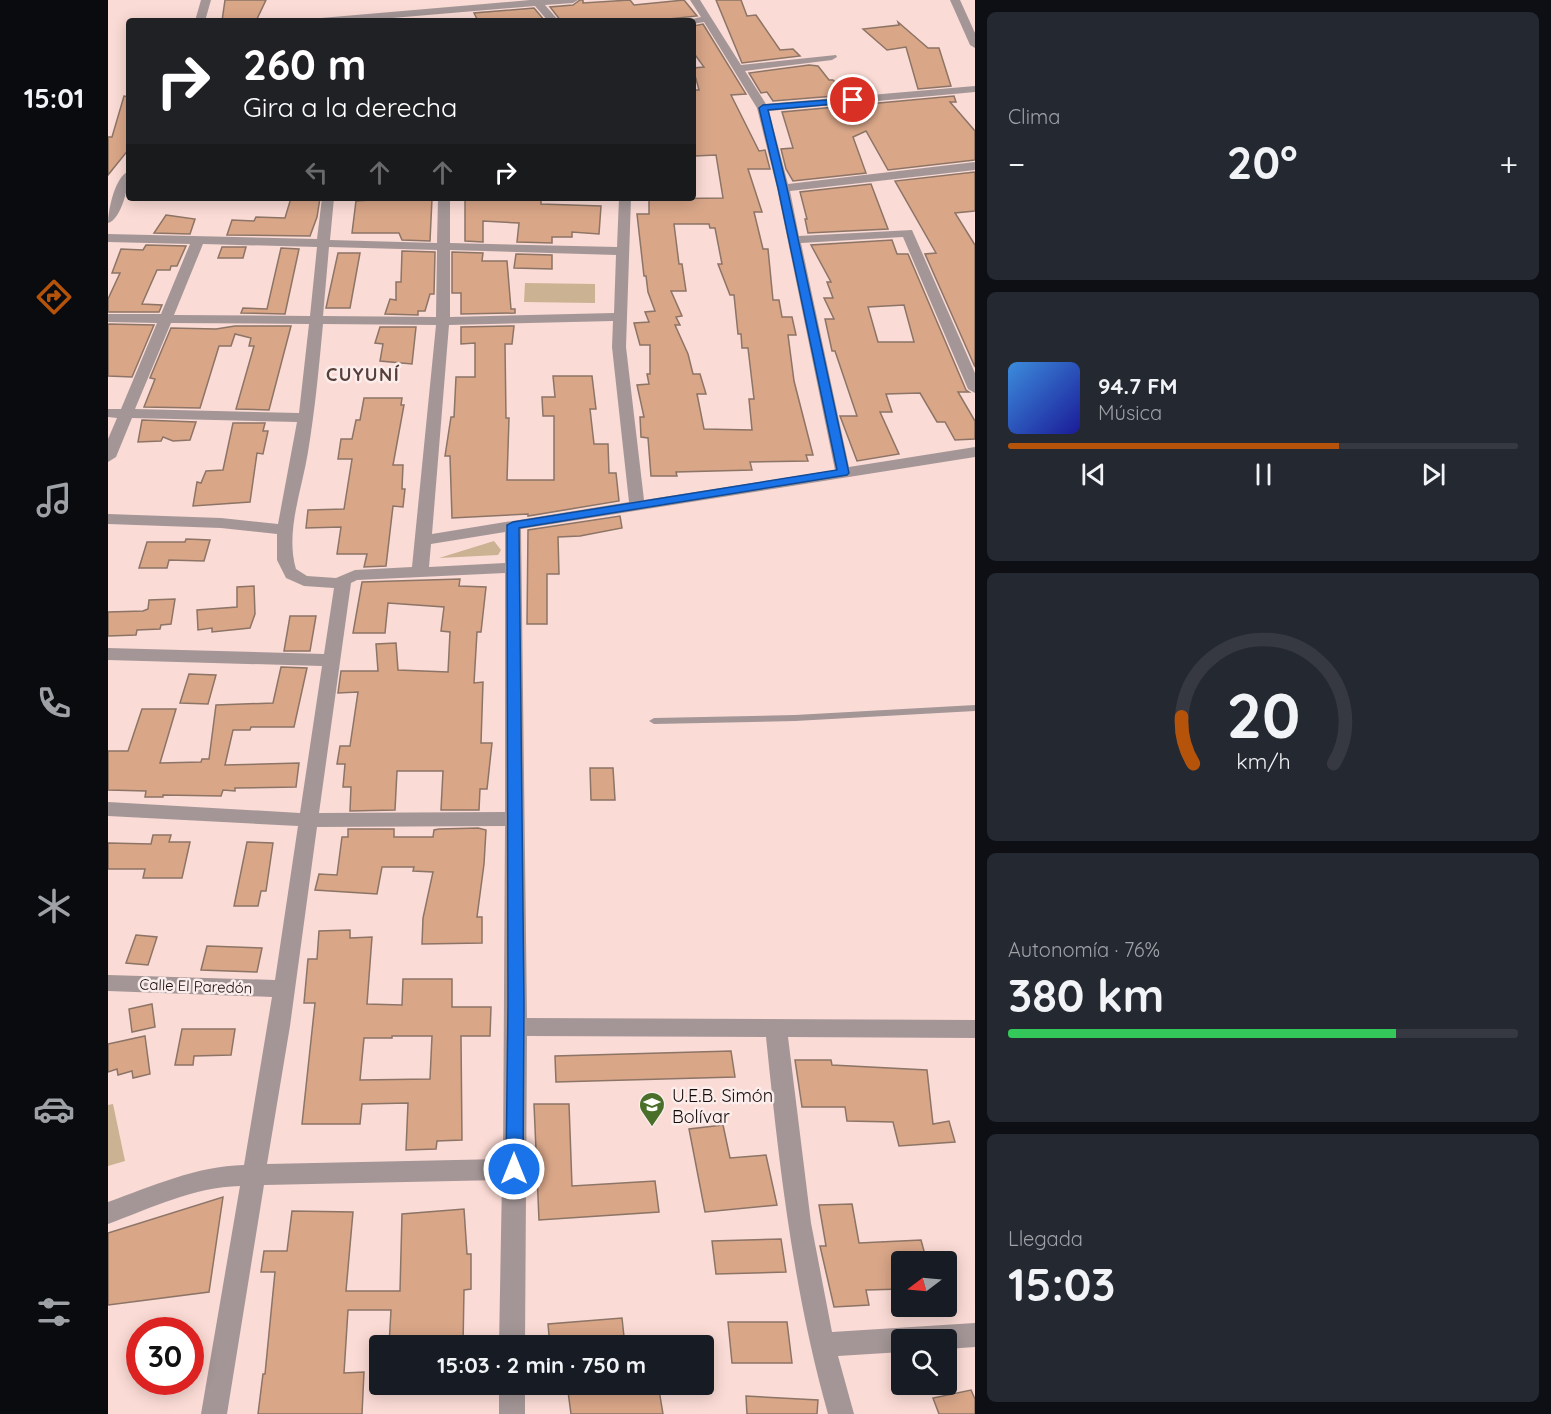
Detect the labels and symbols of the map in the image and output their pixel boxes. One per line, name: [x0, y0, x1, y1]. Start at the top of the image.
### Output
pin: [827, 74, 878, 125]
district label: CUYUNÍ: [326, 363, 400, 386]
street label: Calle El Paredón: [139, 975, 253, 997]
place label: U.E.B. Simón Bolívar: [672, 1084, 773, 1128]
school or university icon: U.E.B. Simón Bolívar: [637, 1090, 667, 1128]
position arrow: [482, 1137, 546, 1201]
north arrow: [891, 1251, 957, 1317]
speed limit sign: 30: [126, 1317, 204, 1395]

